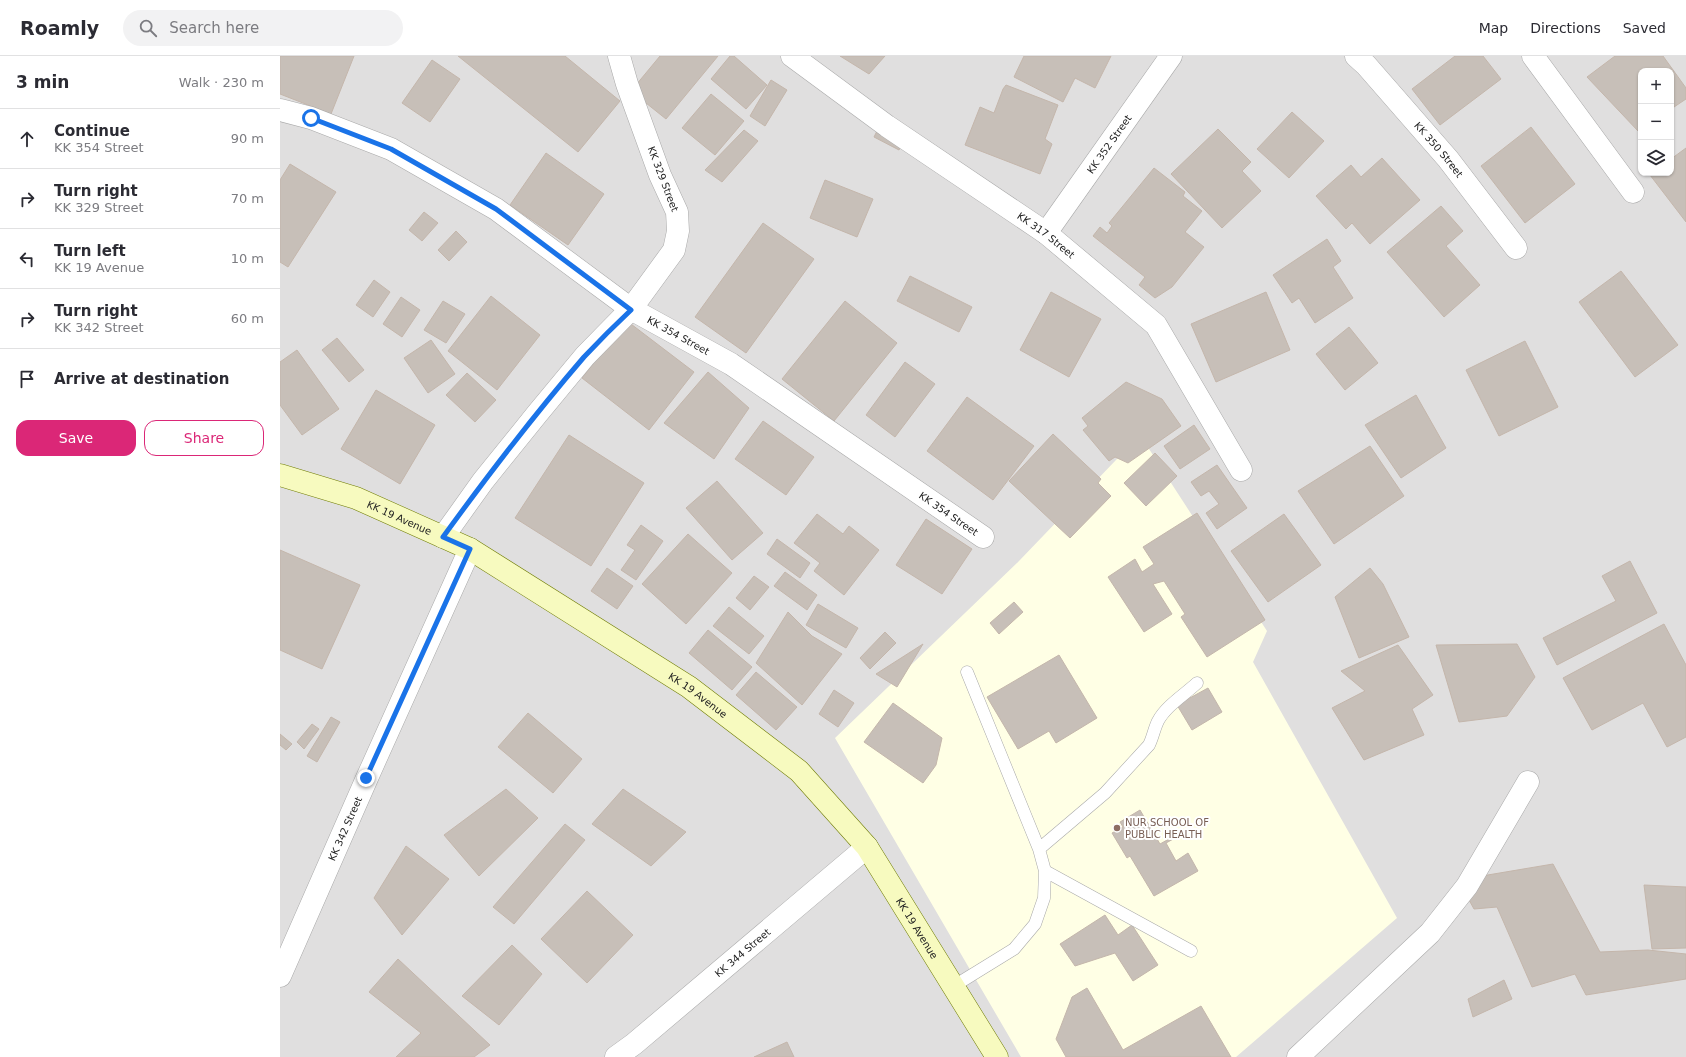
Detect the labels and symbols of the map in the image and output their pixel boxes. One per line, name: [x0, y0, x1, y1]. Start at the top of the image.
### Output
route start: [302, 109, 320, 127]
street label: KK 352 Street: [1084, 113, 1133, 175]
street label: KK 350 Street: [1412, 119, 1465, 179]
street label: KK 329 Street: [646, 145, 681, 213]
street label: KK 317 Street: [1015, 210, 1077, 260]
street label: KK 354 Street: [646, 314, 712, 357]
street label: KK 354 Street: [917, 489, 980, 538]
street label: KK 19 Avenue: [366, 498, 433, 537]
street label: KK 19 Avenue: [667, 670, 729, 720]
route end: [357, 769, 375, 787]
street label: KK 342 Street: [326, 795, 364, 862]
place label: NUR SCHOOL OF PUBLIC HEALTH: [1125, 817, 1209, 840]
marker: NUR SCHOOL OF PUBLIC HEALTH: [1112, 823, 1122, 833]
street label: KK 19 Avenue: [894, 896, 940, 961]
street label: KK 344 Street: [712, 926, 772, 979]

